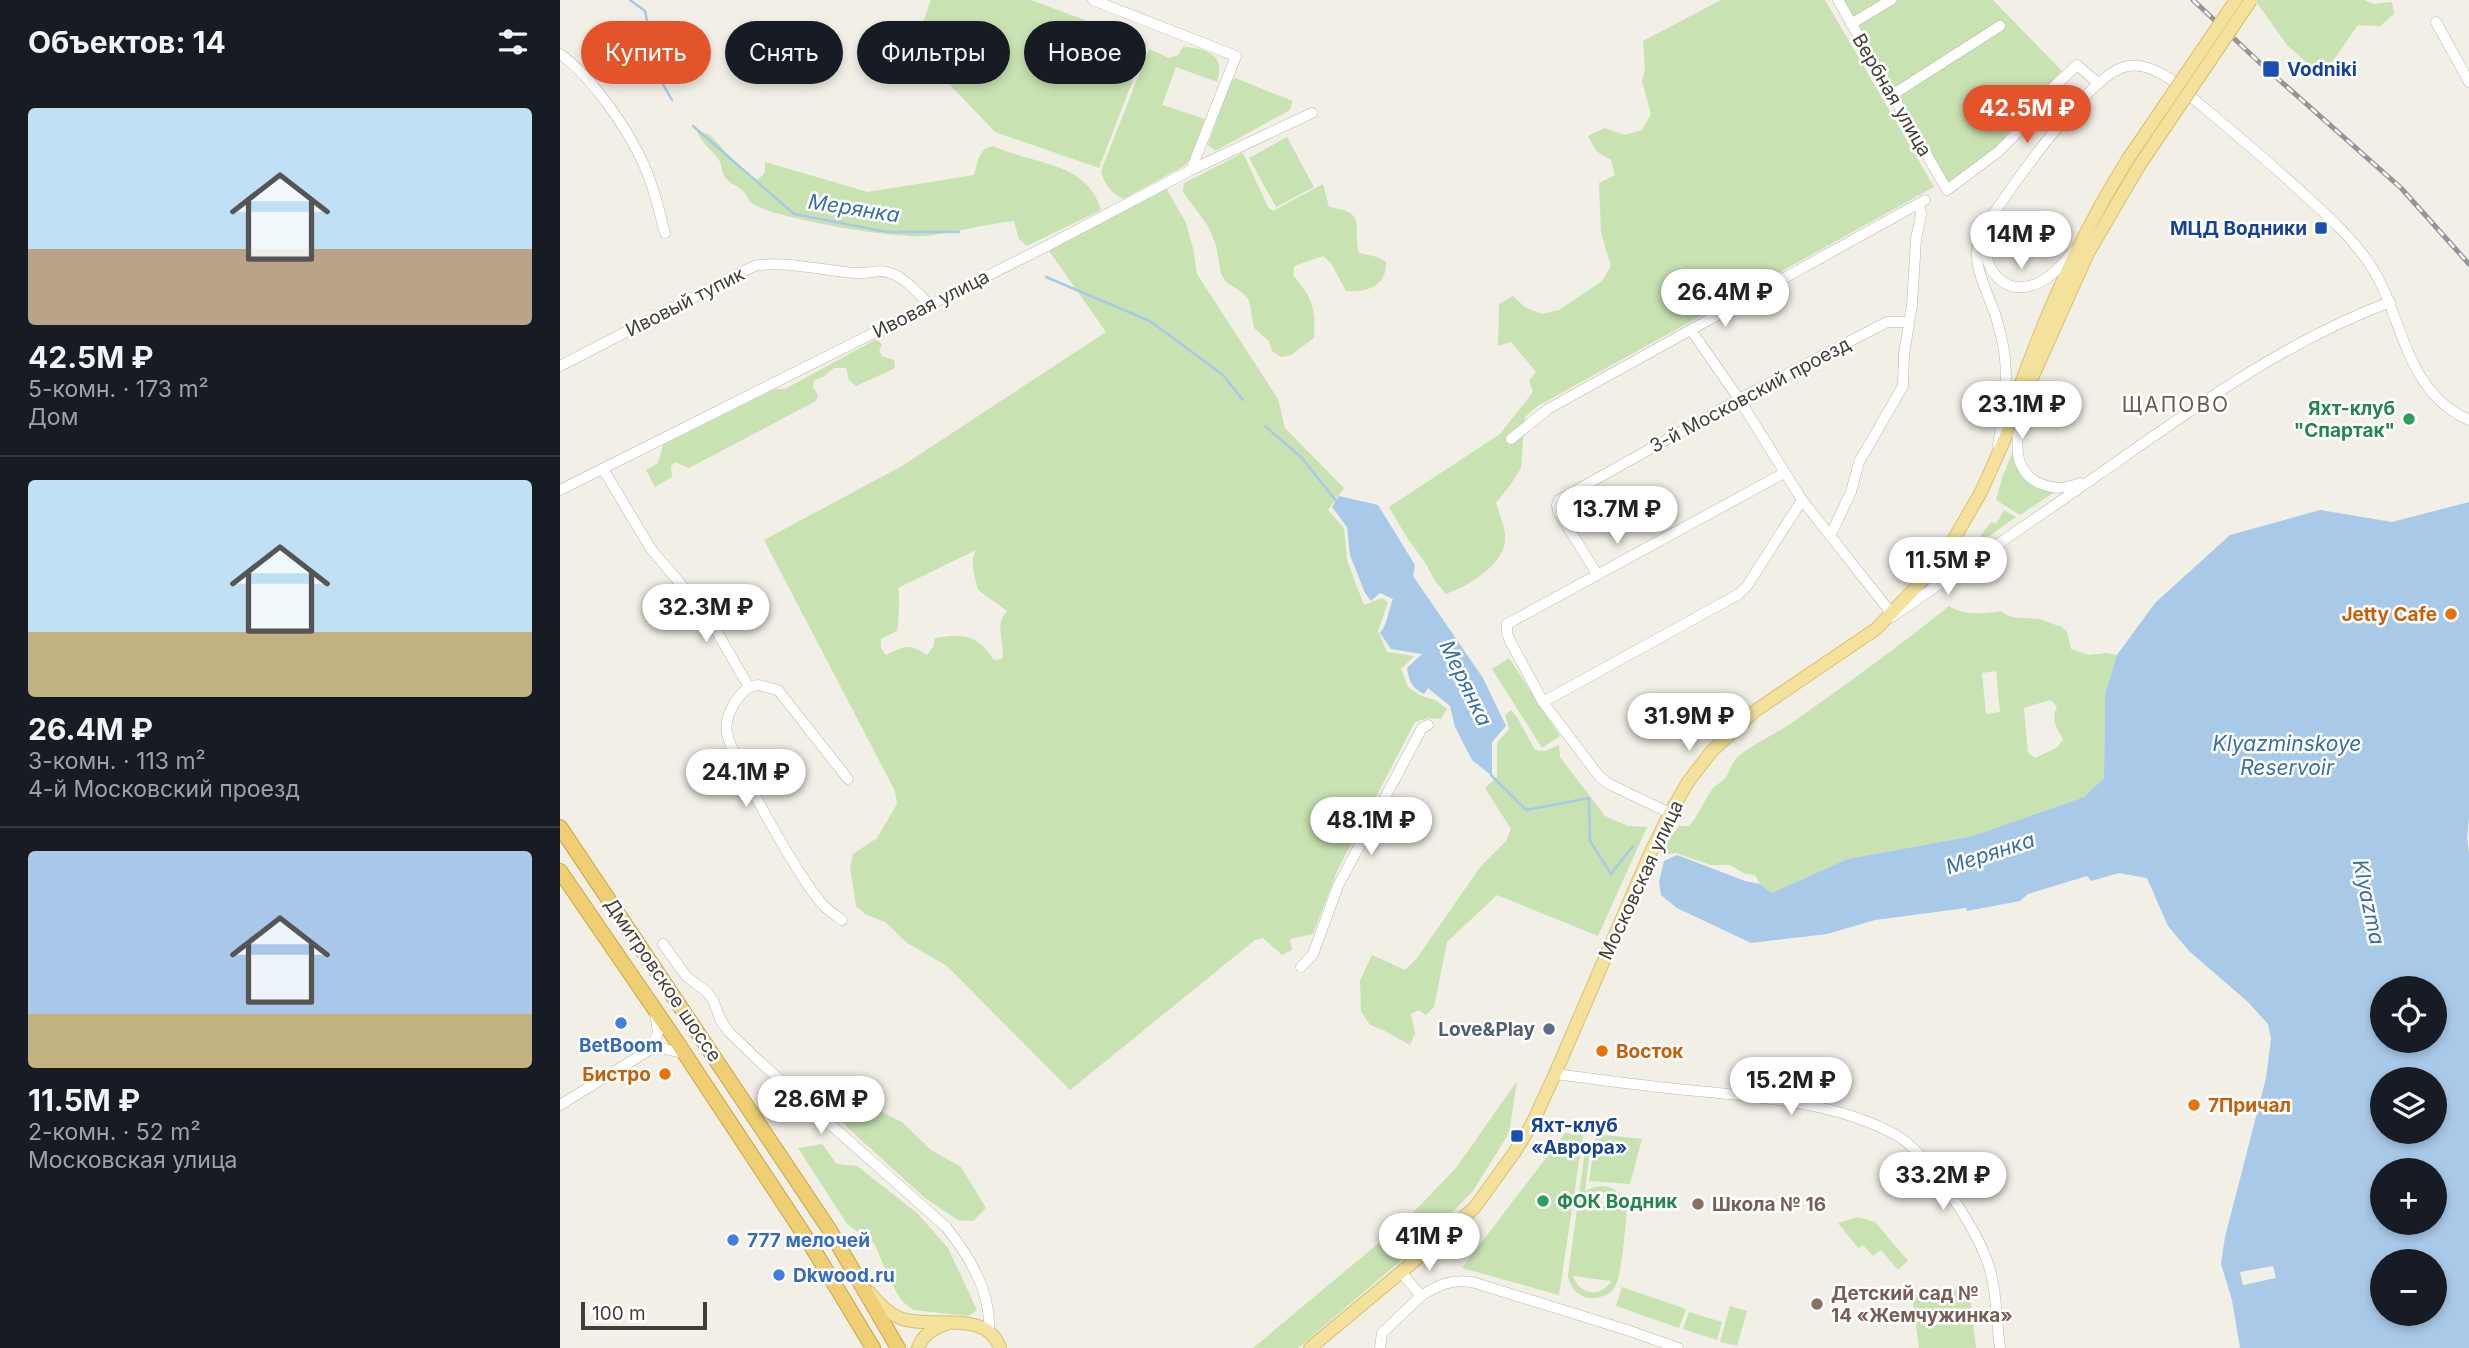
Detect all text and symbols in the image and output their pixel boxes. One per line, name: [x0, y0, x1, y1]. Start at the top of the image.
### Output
chip: Купить: [581, 21, 711, 84]
chip: Снять: [725, 21, 843, 84]
chip: Фильтры: [857, 21, 1010, 84]
chip: Новое: [1024, 21, 1146, 84]
icon: filters: [494, 23, 532, 61]
text: Объектов: 14: [28, 24, 226, 60]
street label: Вербная улица: [1847, 29, 1937, 161]
place label: Vodniki: [2287, 58, 2357, 81]
marker: Vodniki: [2261, 59, 2281, 79]
pin: 42.5M ₽: [1962, 86, 2092, 145]
text: 42.5M ₽: [1979, 94, 2075, 122]
icon: home: [217, 154, 343, 280]
water label: Мерянка: [807, 188, 902, 228]
pin: 14M ₽: [1972, 212, 2070, 271]
place label: МЦД Водники: [2170, 217, 2307, 240]
text: 14M ₽: [1986, 220, 2056, 248]
marker: МЦД Водники: [2313, 220, 2329, 236]
street label: Ивовый тупик: [622, 262, 749, 342]
street label: Ивовая улица: [869, 265, 993, 343]
pin: 26.4M ₽: [1660, 270, 1790, 329]
text: 26.4M ₽: [1677, 278, 1773, 306]
street label: 3-й Московский проезд: [1646, 332, 1854, 458]
text: 42.5M ₽: [28, 339, 154, 375]
text: 5-комн. · 173 m²: [28, 375, 209, 403]
pin: 23.1M ₽: [1957, 382, 2087, 441]
text: 23.1M ₽: [1978, 390, 2066, 418]
district label: ЩАПОВО: [2122, 392, 2230, 417]
place label: Яхт-клуб "Спартак": [2294, 397, 2395, 442]
text: Дом: [28, 403, 78, 431]
marker: Яхт-клуб "Спартак": [2401, 411, 2417, 427]
pin: 13.7M ₽: [1552, 486, 1682, 546]
text: 13.7M ₽: [1573, 495, 1661, 523]
icon: home: [217, 526, 343, 652]
pin: 11.5M ₽: [1883, 538, 2013, 597]
text: 11.5M ₽: [1905, 546, 1991, 574]
pin: 32.3M ₽: [641, 584, 771, 644]
text: 32.3M ₽: [658, 593, 754, 621]
place label: Jetty Cafe: [2341, 603, 2437, 626]
marker: Jetty Cafe: [2443, 606, 2459, 622]
water label: Мерянка: [1435, 636, 1497, 730]
pin: 31.9M ₽: [1624, 694, 1754, 753]
text: 31.9M ₽: [1643, 702, 1735, 730]
text: 26.4M ₽: [28, 711, 153, 747]
water label: Klyazminskoye Reservoir: [2213, 731, 2361, 780]
text: 3-комн. · 113 m²: [28, 747, 206, 775]
pin: 24.1M ₽: [681, 750, 811, 809]
text: 24.1M ₽: [702, 758, 790, 786]
text: 4-й Московский проезд: [28, 775, 300, 803]
street label: Московская улица: [1594, 797, 1688, 963]
pin: 48.1M ₽: [1306, 798, 1436, 857]
text: 48.1M ₽: [1326, 806, 1416, 834]
water label: Мерянка: [1942, 827, 2038, 879]
water label: Klyazma: [2348, 857, 2390, 947]
street label: Дмитровское шоссе: [600, 894, 726, 1066]
icon: home: [217, 897, 343, 1023]
map controls: [2370, 976, 2447, 1326]
button: locate: [2370, 976, 2447, 1053]
marker: BetBoom: [613, 1015, 629, 1031]
place label: Love&Play: [1438, 1018, 1536, 1041]
marker: Love&Play: [1541, 1021, 1557, 1037]
place label: BetBoom: [579, 1034, 663, 1057]
place label: Восток: [1616, 1040, 1683, 1063]
marker: Восток: [1594, 1043, 1610, 1059]
pin: 15.2M ₽: [1726, 1058, 1856, 1117]
place label: Бистро: [582, 1063, 651, 1086]
marker: Бистро: [657, 1066, 673, 1082]
text: 15.2M ₽: [1746, 1066, 1836, 1094]
button: layers: [2370, 1067, 2447, 1144]
pin: 28.6M ₽: [756, 1076, 886, 1136]
text: 11.5M ₽: [28, 1082, 140, 1118]
text: 28.6M ₽: [774, 1085, 868, 1113]
place label: 7Причал: [2208, 1094, 2291, 1117]
marker: 7Причал: [2186, 1097, 2202, 1113]
place label: Яхт-клуб «Аврора»: [1531, 1114, 1627, 1159]
text: 2-комн. · 52 m²: [28, 1118, 201, 1146]
marker: Яхт-клуб «Аврора»: [1509, 1128, 1525, 1144]
text: Московская улица: [28, 1146, 238, 1174]
pin: 33.2M ₽: [1878, 1152, 2008, 1212]
button: +: [2370, 1158, 2447, 1235]
text: 33.2M ₽: [1895, 1161, 1991, 1189]
place label: ФОК Водник: [1557, 1190, 1677, 1213]
marker: ФОК Водник: [1535, 1193, 1551, 1209]
place label: Школа № 16: [1712, 1193, 1826, 1216]
marker: Школа № 16: [1690, 1196, 1706, 1212]
pin: 41M ₽: [1380, 1214, 1478, 1273]
text: 41M ₽: [1395, 1222, 1463, 1250]
place label: 777 мелочей: [747, 1229, 870, 1252]
marker: 777 мелочей: [725, 1232, 741, 1248]
button: −: [2370, 1249, 2447, 1326]
place label: Dkwood.ru: [793, 1264, 895, 1287]
marker: Dkwood.ru: [771, 1267, 787, 1283]
place label: Детский сад № 14 «Жемчужинка»: [1831, 1282, 2013, 1327]
marker: Детский сад № 14 «Жемчужинка»: [1809, 1296, 1825, 1312]
scale bar: [581, 1299, 707, 1331]
text: 100 m: [592, 1302, 646, 1325]

